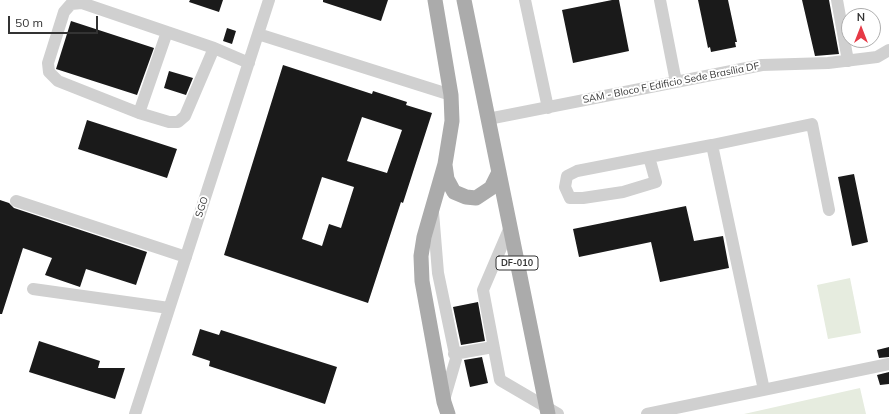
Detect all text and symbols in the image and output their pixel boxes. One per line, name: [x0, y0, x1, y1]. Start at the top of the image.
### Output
scale bar: [10, 8, 100, 34]
north arrow: [841, 8, 881, 48]
text: N: [857, 10, 865, 24]
text: 50 m: [15, 15, 43, 30]
street label: SAM - Bloco F Edificio Sede Brasília DF: [582, 60, 760, 106]
street label: SGO: [193, 195, 211, 219]
road number: DF-010: [496, 256, 538, 270]

